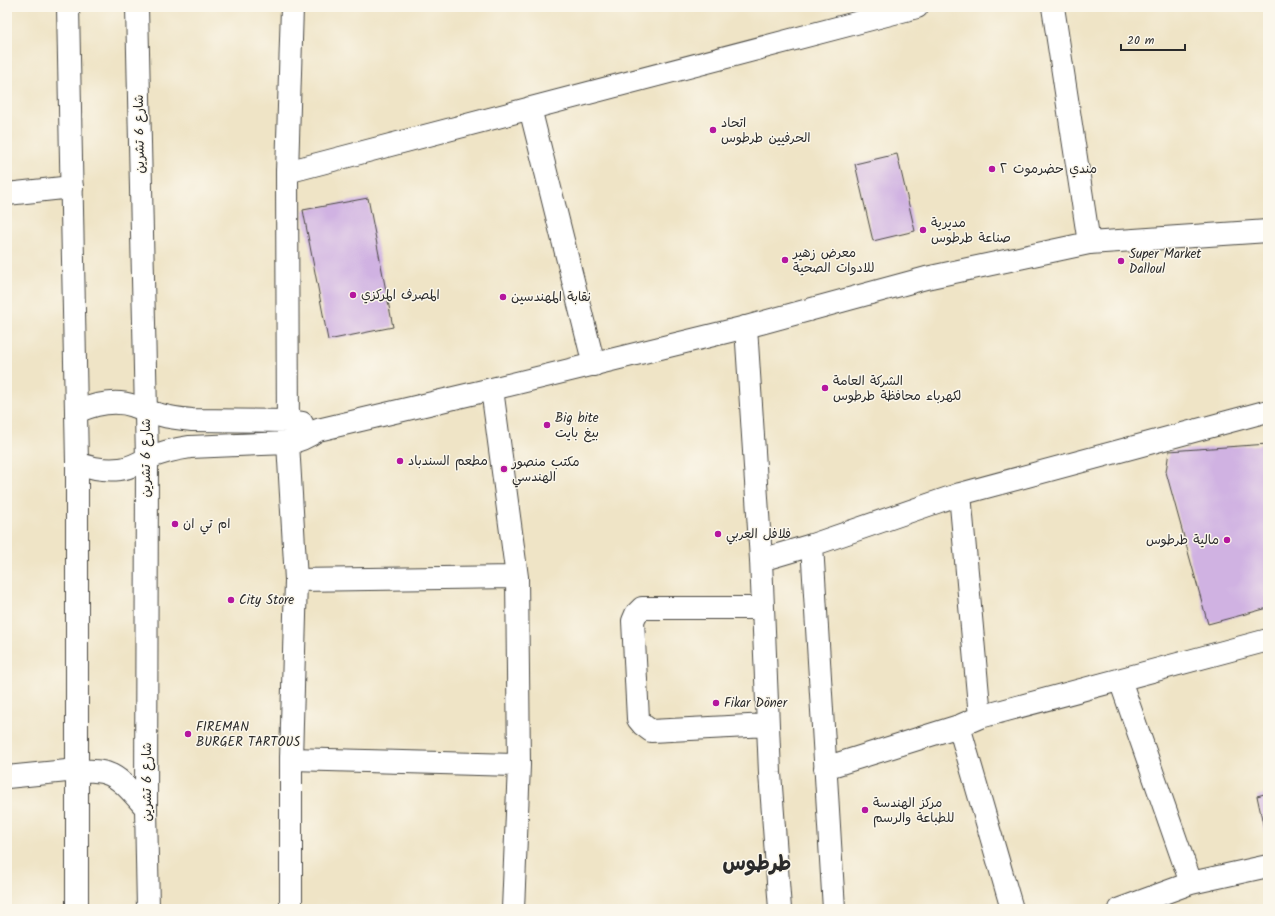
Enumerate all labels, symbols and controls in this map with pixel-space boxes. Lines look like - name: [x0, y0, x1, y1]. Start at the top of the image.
- scale bar: [1121, 26, 1185, 52]
- text: 20 m: [1127, 31, 1155, 50]
- street label: شارع 6 تشرين: [129, 94, 151, 174]
- place label: اتحاد الحرفيين طرطوس: [721, 113, 810, 149]
- marker: اتحاد الحرفيين طرطوس: [708, 125, 718, 135]
- place label: مندي حضرموت ٢: [1000, 159, 1097, 180]
- marker: مندي حضرموت ٢: [987, 164, 997, 174]
- place label: مديرية صناعة طرطوس: [931, 213, 1011, 249]
- marker: مديرية صناعة طرطوس: [918, 225, 928, 235]
- place label: معرض زهير للادوات الصحية: [792, 243, 874, 279]
- place label: Super Market Dalloul: [1129, 244, 1202, 280]
- marker: معرض زهير للادوات الصحية: [780, 255, 790, 265]
- marker: Super Market Dalloul: [1116, 256, 1126, 266]
- place label: المصرف المركزي: [361, 285, 440, 306]
- place label: نقابة المهندسين: [511, 287, 591, 308]
- marker: المصرف المركزي: [348, 290, 358, 300]
- marker: نقابة المهندسين: [498, 292, 508, 302]
- place label: الشركة العامة لكهرباء محافظة طرطوس: [833, 371, 961, 407]
- marker: الشركة العامة لكهرباء محافظة طرطوس: [820, 383, 830, 393]
- place label: Big bite بيغ بايت: [555, 408, 599, 444]
- street label: شارع 6 تشرين: [136, 419, 157, 497]
- marker: Big bite بيغ بايت: [542, 420, 552, 430]
- place label: مطعم السندباد: [408, 451, 488, 472]
- place label: مكتب منصور الهندسي: [511, 452, 580, 488]
- marker: مطعم السندباد: [395, 456, 405, 466]
- marker: مكتب منصور الهندسي: [499, 464, 509, 474]
- place label: ام تي ان: [183, 514, 230, 535]
- marker: ام تي ان: [170, 519, 180, 529]
- place label: فلافل العربي: [726, 524, 791, 545]
- marker: فلافل العربي: [713, 529, 723, 539]
- place label: مالية طرطوس: [1146, 530, 1219, 551]
- marker: مالية طرطوس: [1222, 535, 1232, 545]
- place label: City Store: [239, 590, 294, 611]
- marker: City Store: [226, 595, 236, 605]
- place label: Fikar Döner: [724, 693, 788, 714]
- marker: Fikar Döner: [711, 698, 721, 708]
- place label: FIREMAN BURGER TARTOUS: [196, 717, 300, 753]
- marker: FIREMAN BURGER TARTOUS: [183, 729, 193, 739]
- street label: شارع 6 تشرين: [137, 743, 158, 821]
- place label: مركز الهندسة للطباعة والرسم: [873, 793, 954, 829]
- marker: مركز الهندسة للطباعة والرسم: [860, 805, 870, 815]
- district label: طرطوس: [723, 848, 791, 881]

